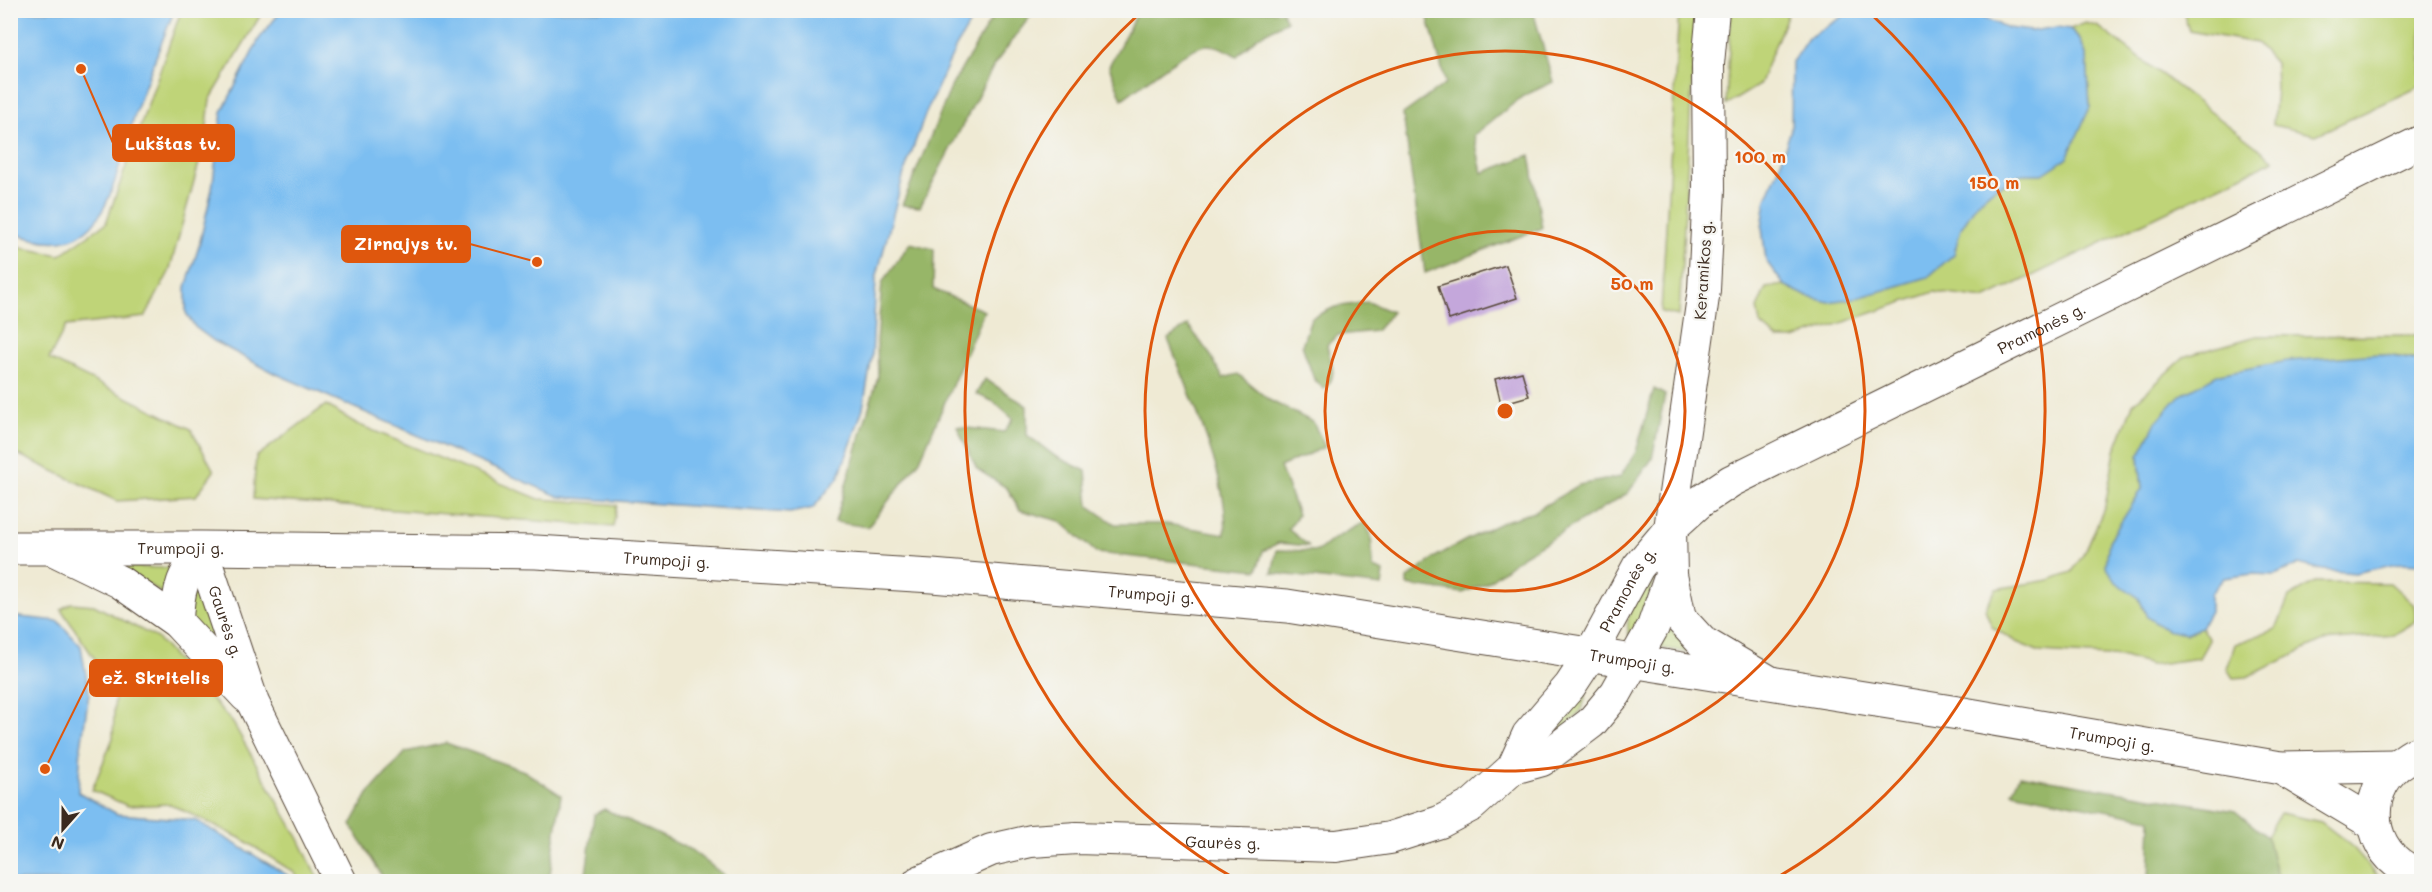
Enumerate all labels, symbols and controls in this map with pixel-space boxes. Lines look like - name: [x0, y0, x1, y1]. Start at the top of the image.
- callout: Lukštas tv.: [113, 125, 234, 161]
- text: Lukštas tv.: [125, 131, 221, 155]
- text: 100 m: [1734, 144, 1786, 168]
- text: 150 m: [1969, 170, 2019, 194]
- street label: Keramikos g.: [1689, 219, 1716, 321]
- callout: Zirnajys tv.: [342, 226, 470, 262]
- text: Zirnajys tv.: [354, 231, 458, 255]
- text: 50 m: [1611, 271, 1653, 295]
- street label: Pramonės g.: [1993, 297, 2089, 358]
- centre of rings: [1495, 401, 1515, 421]
- street label: Trumpoji g.: [137, 537, 225, 558]
- street label: Pramonės g.: [1594, 542, 1661, 636]
- street label: Trumpoji g.: [623, 546, 711, 573]
- street label: Trumpoji g.: [1107, 580, 1196, 608]
- street label: Gaurės g.: [204, 583, 248, 661]
- street label: Trumpoji g.: [1588, 643, 1677, 678]
- callout: ež. Skritelis: [90, 660, 222, 696]
- text: ež. Skritelis: [102, 665, 210, 689]
- street label: Trumpoji g.: [2068, 721, 2157, 756]
- north arrow: [33, 799, 93, 859]
- street label: Gaurės g.: [1185, 830, 1261, 854]
- text: N: [48, 831, 67, 855]

